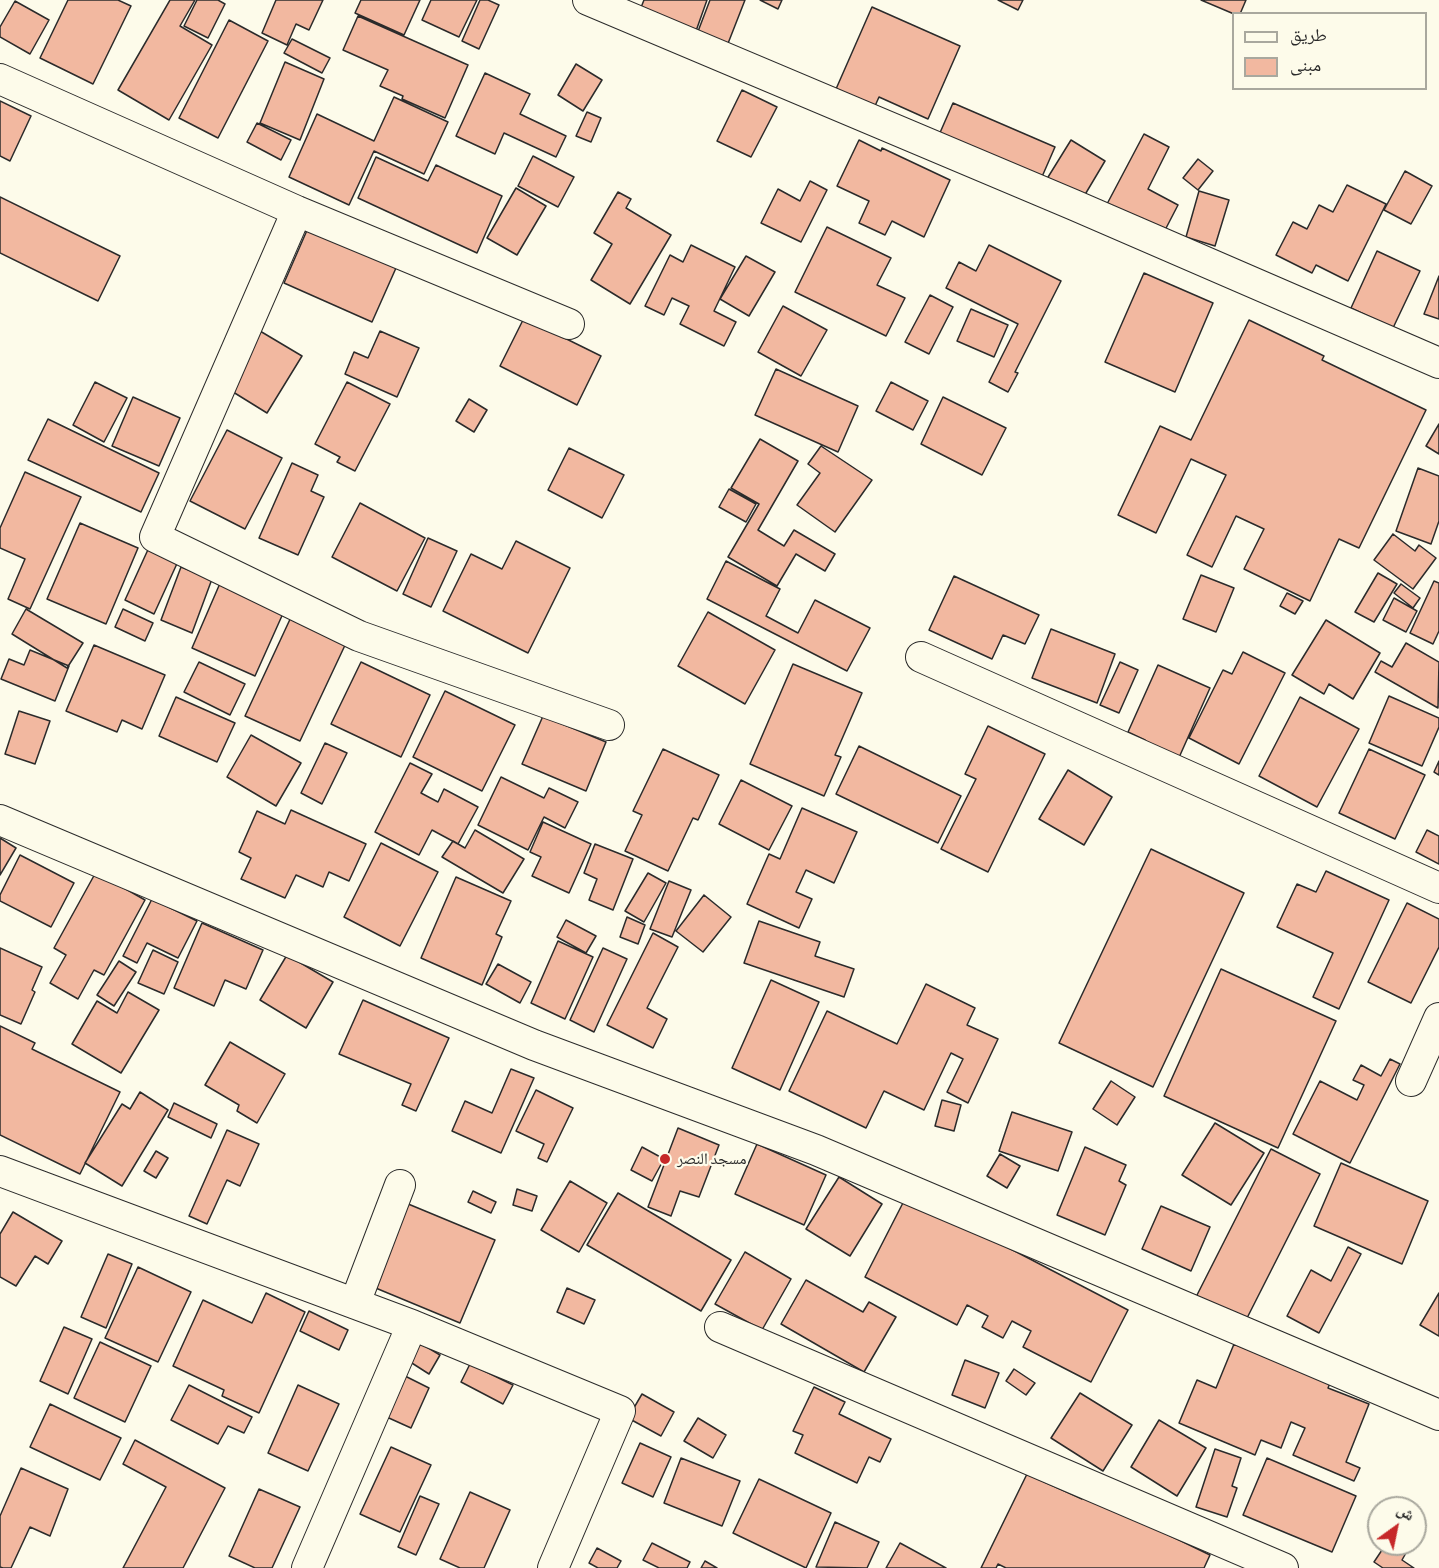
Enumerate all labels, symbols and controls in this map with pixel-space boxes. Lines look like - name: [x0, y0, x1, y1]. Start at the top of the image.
- legend: [1232, 12, 1427, 90]
- text: طريق: [1290, 27, 1327, 45]
- text: مبنى: [1290, 57, 1321, 75]
- place label: مسجد النصر: [677, 1149, 747, 1169]
- marker: مسجد النصر: [658, 1152, 672, 1166]
- north arrow: [1367, 1496, 1427, 1556]
- text: ش: [1394, 1501, 1417, 1524]

